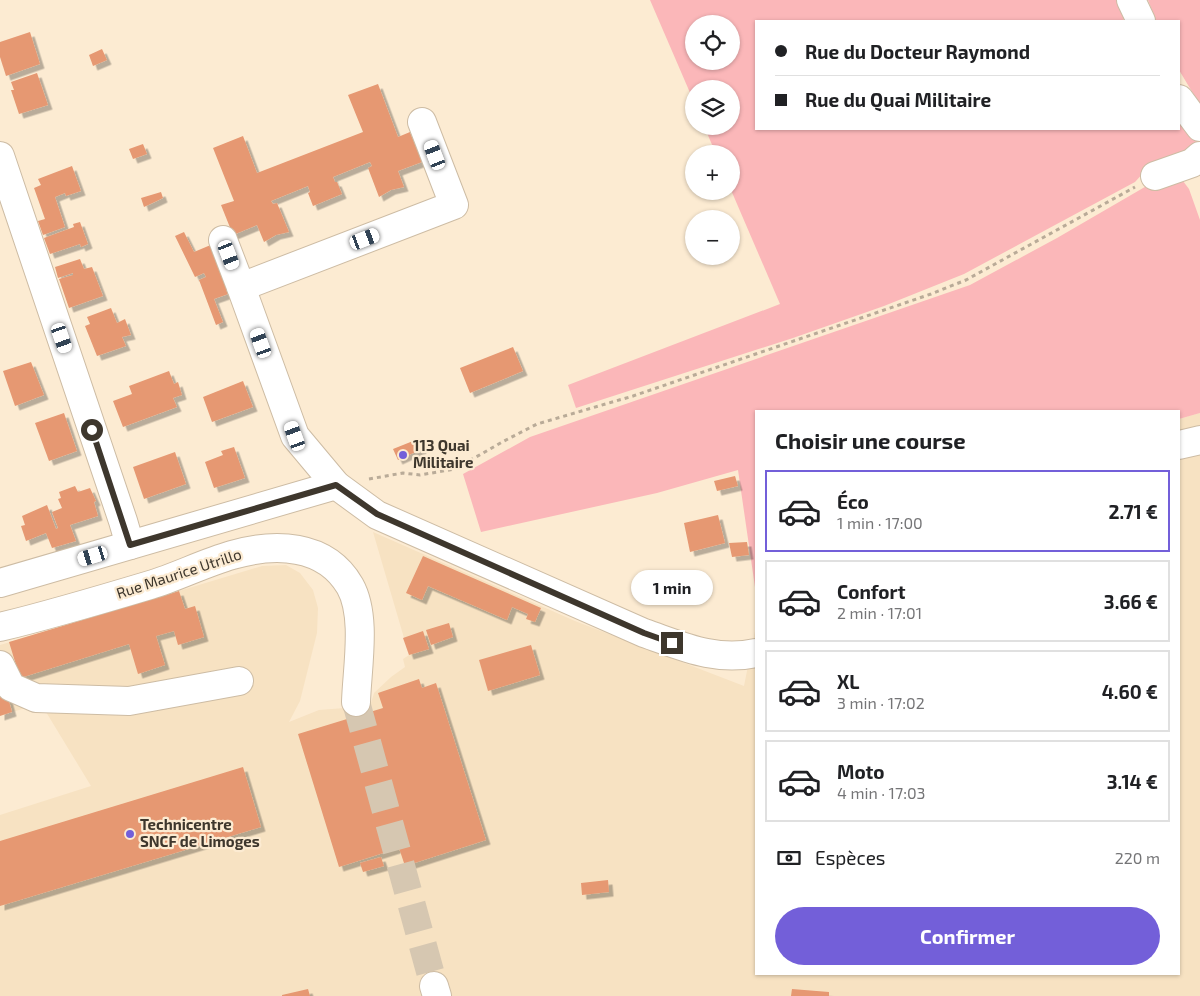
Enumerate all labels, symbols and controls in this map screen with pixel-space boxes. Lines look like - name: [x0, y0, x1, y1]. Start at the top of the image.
- map controls: [685, 15, 740, 265]
- button: locate: [685, 15, 740, 70]
- text: Rue du Docteur Raymond: [805, 40, 1030, 63]
- button: layers: [685, 80, 740, 135]
- text: Rue du Quai Militaire: [805, 88, 991, 111]
- car: [422, 138, 447, 172]
- button: +: [685, 145, 740, 200]
- button: −: [685, 210, 740, 265]
- car: [348, 227, 381, 251]
- car: [216, 238, 241, 272]
- car: [50, 321, 73, 355]
- car: [248, 326, 273, 360]
- route start: [81, 419, 103, 441]
- car: [282, 419, 307, 453]
- text: Choisir une course: [775, 427, 966, 453]
- place label: 113 Quai Militaire: [413, 436, 474, 471]
- marker: 113 Quai Militaire: [397, 449, 409, 461]
- icon: car: [777, 489, 822, 534]
- text: Éco: [837, 490, 869, 513]
- text: 2.71 €: [1108, 500, 1158, 523]
- text: 1 min · 17:00: [837, 513, 923, 532]
- car: [76, 544, 109, 568]
- street label: Rue Maurice Utrillo: [114, 544, 243, 602]
- callout: 1 min: [631, 570, 713, 606]
- text: 1 min: [653, 578, 691, 597]
- icon: car: [777, 579, 822, 624]
- text: Confort: [837, 580, 905, 603]
- text: 3.66 €: [1104, 590, 1158, 613]
- text: 2 min · 17:01: [837, 603, 922, 622]
- route end: [661, 632, 683, 654]
- icon: car: [777, 669, 822, 714]
- text: XL: [837, 670, 859, 693]
- text: 4.60 €: [1102, 680, 1158, 703]
- text: 3 min · 17:02: [837, 693, 925, 712]
- icon: car: [777, 759, 822, 804]
- text: Moto: [837, 760, 885, 783]
- text: 3.14 €: [1107, 770, 1158, 793]
- text: 4 min · 17:03: [837, 783, 925, 802]
- place label: Technicentre SNCF de Limoges: [140, 815, 260, 850]
- marker: Technicentre SNCF de Limoges: [124, 828, 136, 840]
- icon: cash: [775, 844, 803, 872]
- text: Espèces: [815, 846, 886, 869]
- text: 220 m: [1115, 848, 1160, 867]
- button: Confirmer: [775, 907, 1160, 965]

